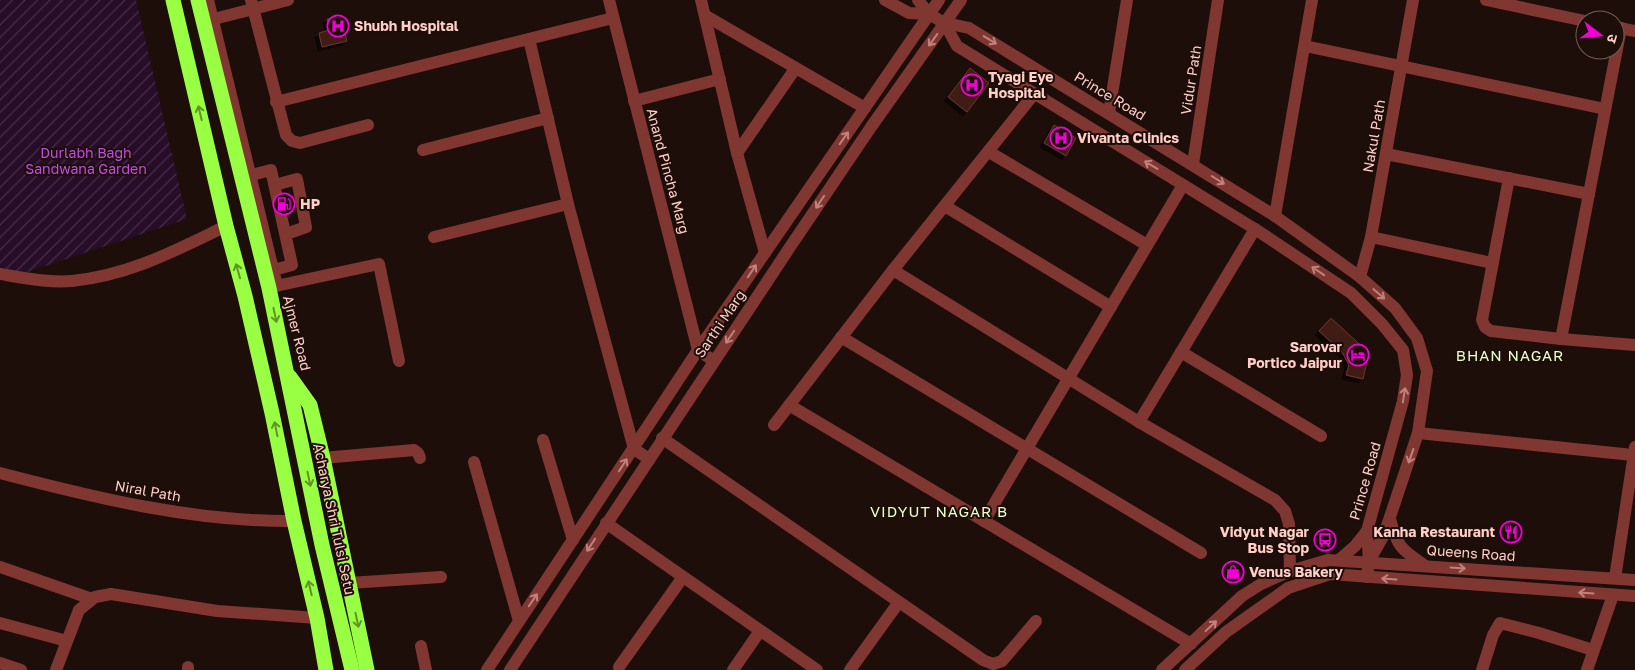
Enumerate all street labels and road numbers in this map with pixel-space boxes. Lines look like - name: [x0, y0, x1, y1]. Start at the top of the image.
- street label: Vidur Path: [1177, 44, 1204, 116]
- street label: Prince Road: [1071, 68, 1149, 124]
- street label: Nakul Path: [1359, 98, 1388, 174]
- street label: Anand Pincha Marg: [643, 106, 693, 236]
- street label: Sarthi Marg: [691, 287, 748, 361]
- street label: Ajmer Road: [280, 294, 315, 372]
- street label: Prince Road: [1345, 440, 1384, 522]
- street label: Acharya Shri Tulsi Setu: [310, 442, 359, 596]
- street label: Niral Path: [114, 476, 182, 505]
- street label: Queens Road: [1426, 541, 1516, 564]

